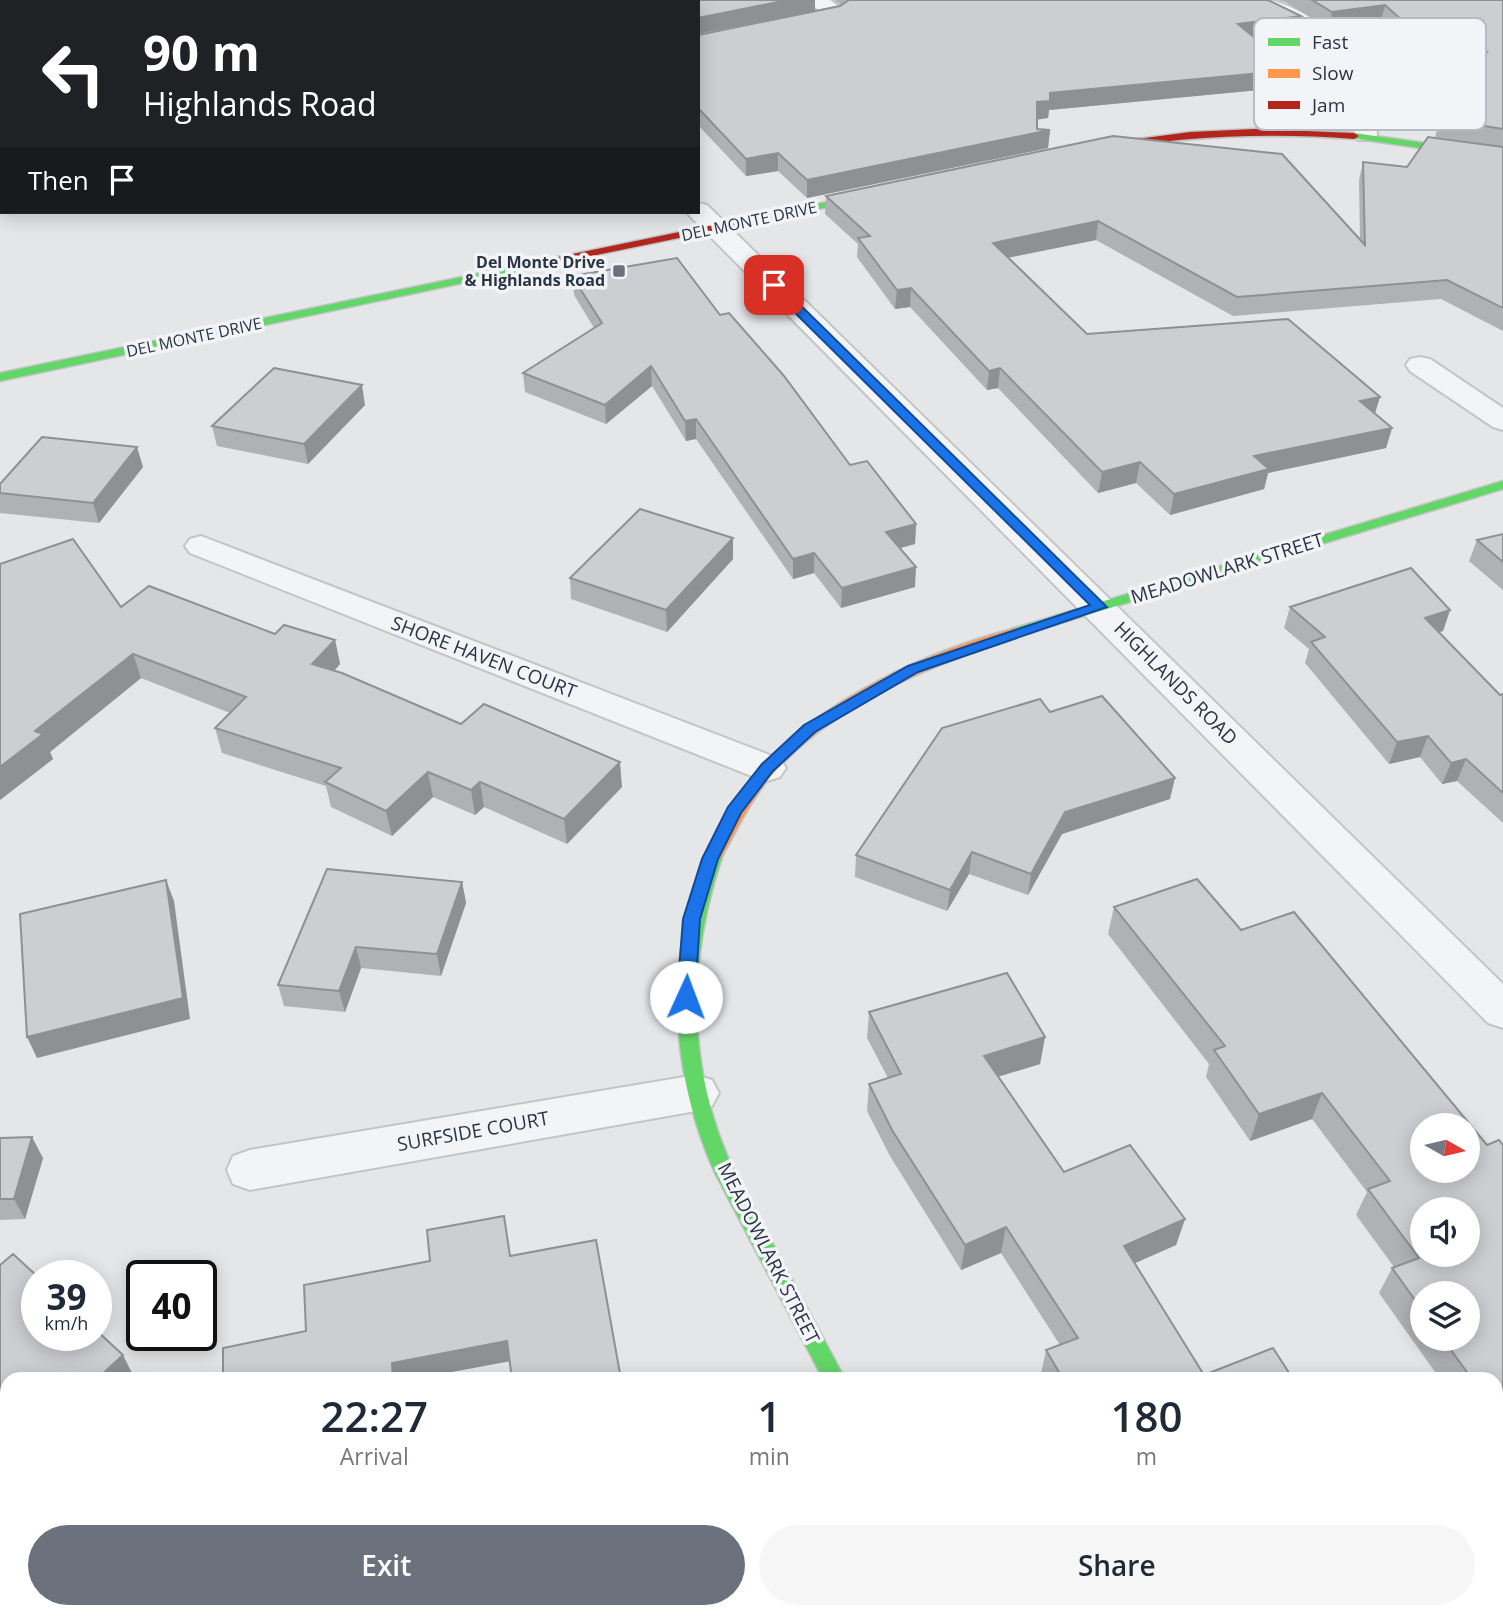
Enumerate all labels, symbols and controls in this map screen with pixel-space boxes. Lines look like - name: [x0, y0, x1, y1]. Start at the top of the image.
- legend: [1254, 18, 1486, 130]
- text: 90 m: [143, 19, 260, 85]
- icon: left: [28, 28, 119, 119]
- text: Fast: [1312, 29, 1348, 55]
- text: Slow: [1312, 60, 1354, 86]
- text: Highlands Road: [143, 82, 377, 125]
- text: Jam: [1310, 92, 1345, 118]
- icon: arrive: [103, 161, 141, 199]
- text: Then: [28, 162, 89, 198]
- street label: DEL MONTE DRIVE: [679, 196, 819, 246]
- place label: Del Monte Drive & Highlands Road: [465, 251, 605, 291]
- pin: [744, 255, 804, 315]
- marker: Del Monte Drive & Highlands Road: [611, 263, 627, 279]
- icon: arrive: [755, 266, 793, 304]
- street label: DEL MONTE DRIVE: [124, 312, 264, 362]
- street label: MEADOWLARK STREET: [1127, 526, 1327, 610]
- street label: SHORE HAVEN COURT: [388, 610, 581, 705]
- street label: HIGHLANDS ROAD: [1109, 616, 1243, 750]
- position arrow: [649, 960, 723, 1034]
- street label: SURFSIDE COURT: [395, 1105, 551, 1157]
- north arrow: [1410, 1113, 1480, 1183]
- map controls: [1410, 1113, 1480, 1351]
- street label: MEADOWLARK STREET: [712, 1158, 826, 1349]
- button: sound: [1410, 1197, 1480, 1267]
- speed limit sign: 40: [126, 1260, 217, 1351]
- text: 39: [46, 1273, 87, 1320]
- button: layers: [1410, 1281, 1480, 1351]
- text: km/h: [45, 1311, 88, 1335]
- text: 22:27: [321, 1387, 428, 1444]
- text: 1: [757, 1387, 781, 1444]
- text: 180: [1110, 1387, 1182, 1444]
- text: Arrival: [340, 1440, 409, 1472]
- text: min: [749, 1440, 790, 1472]
- text: m: [1136, 1440, 1157, 1472]
- button: Exit: [28, 1525, 745, 1605]
- button: Share: [759, 1525, 1475, 1605]

